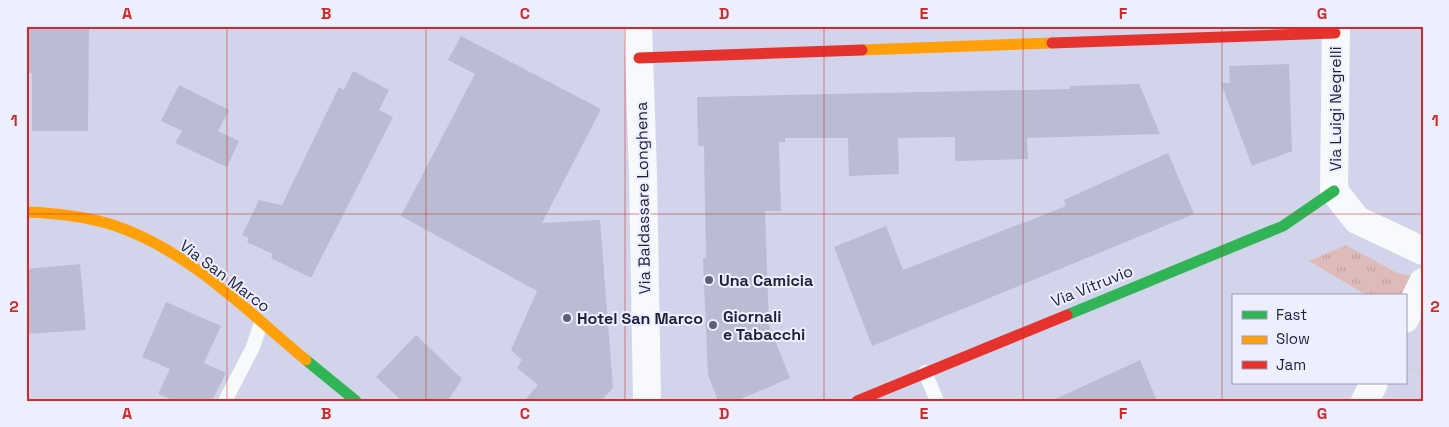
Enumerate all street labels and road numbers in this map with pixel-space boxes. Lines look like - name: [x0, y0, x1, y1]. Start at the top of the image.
- street label: Via Luigi Negrelli: [1325, 46, 1346, 172]
- street label: Via Baldassare Longhena: [631, 102, 655, 294]
- street label: Via San Marco: [175, 235, 275, 317]
- street label: Via Vitruvio: [1048, 260, 1136, 312]

